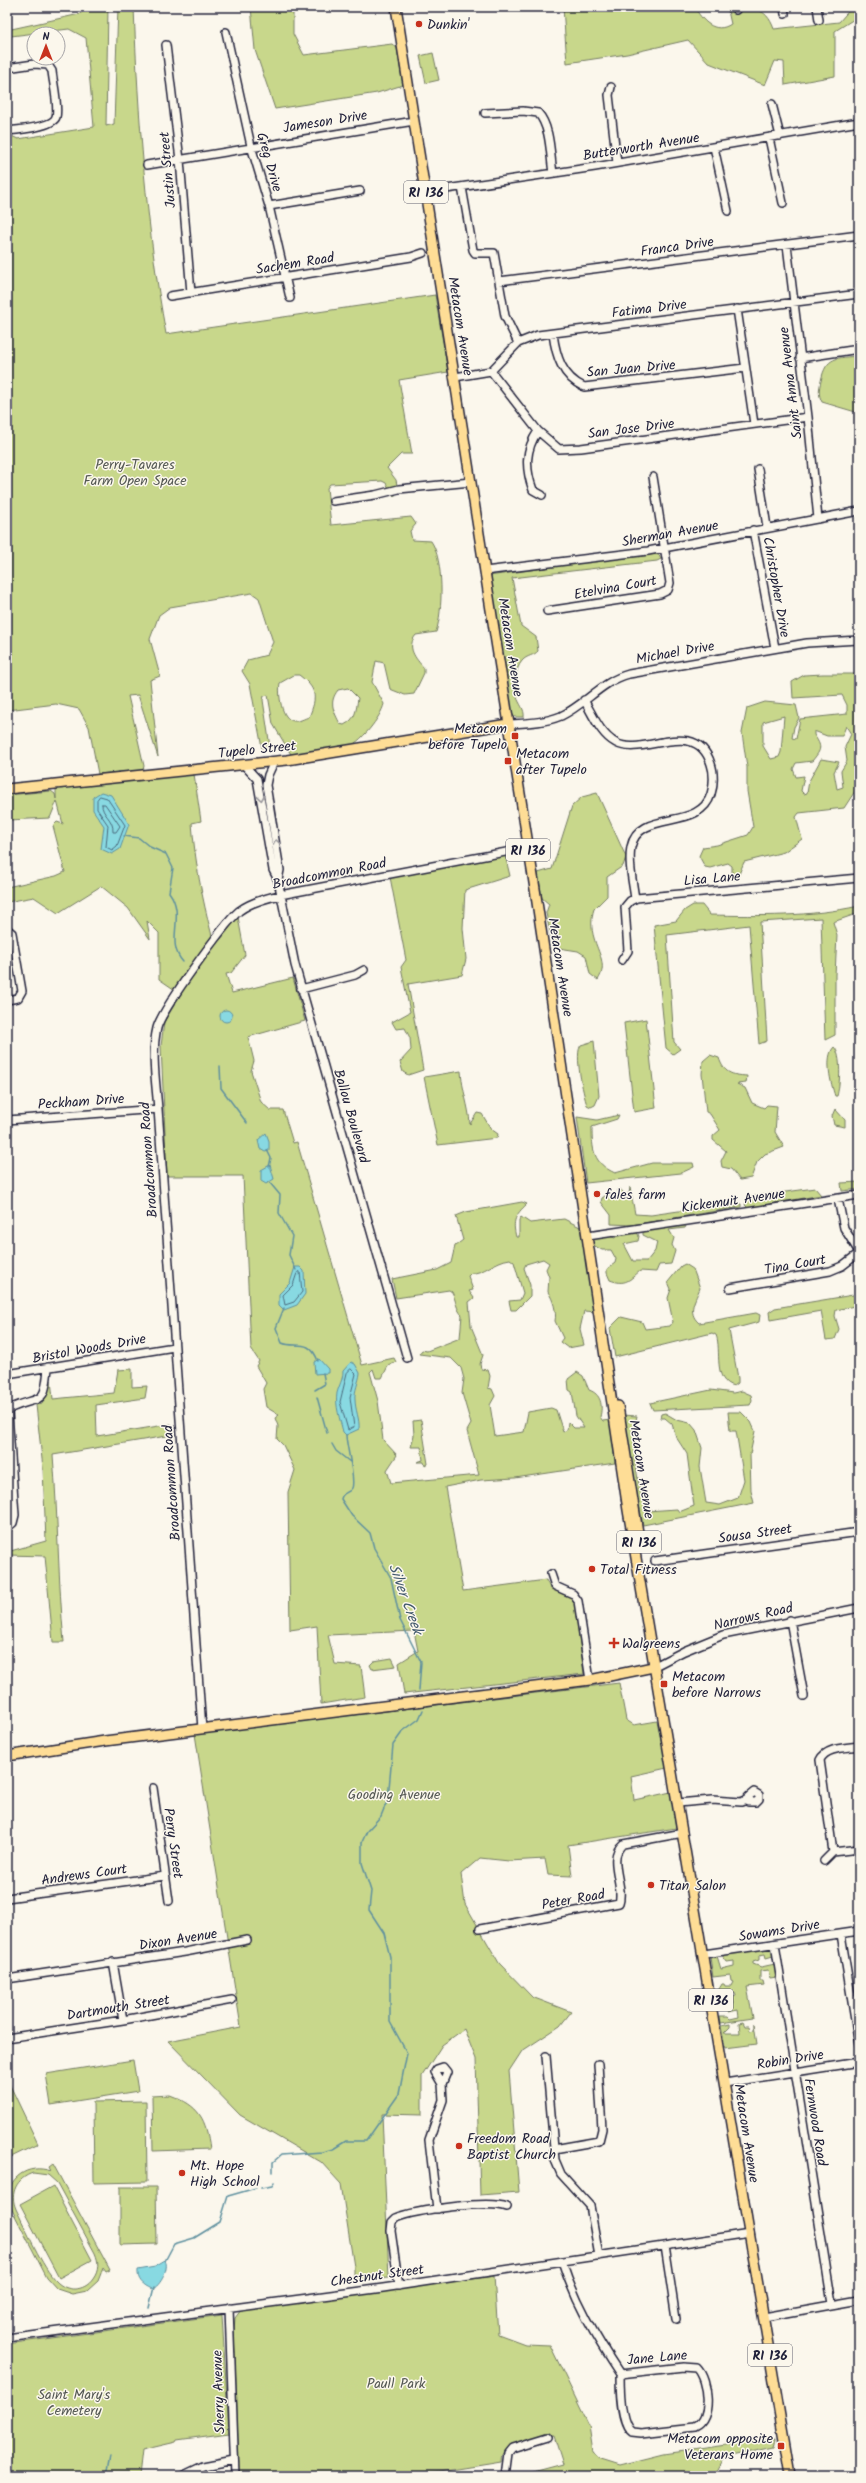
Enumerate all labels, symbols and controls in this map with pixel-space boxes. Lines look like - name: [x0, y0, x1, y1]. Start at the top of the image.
- place label: Dunkin': [427, 14, 471, 36]
- marker: Dunkin': [414, 19, 424, 29]
- north arrow: [26, 26, 66, 66]
- text: N: [43, 28, 50, 46]
- street label: Jameson Drive: [281, 104, 370, 140]
- street label: Butterworth Avenue: [581, 127, 702, 167]
- street label: Justin Street: [154, 130, 182, 209]
- street label: Greg Drive: [250, 130, 288, 195]
- road number: RI 136: [404, 181, 448, 203]
- street label: Franca Drive: [639, 231, 716, 263]
- street label: Sachem Road: [254, 247, 337, 281]
- street label: Metacom Avenue: [441, 275, 479, 378]
- street label: Fatima Drive: [610, 293, 688, 324]
- street label: Saint Anna Avenue: [773, 325, 809, 440]
- street label: San Juan Drive: [586, 354, 677, 384]
- street label: San Jose Drive: [587, 413, 676, 445]
- park label: Perry-Tavares Farm Open Space: [83, 454, 187, 492]
- street label: Sherman Avenue: [620, 515, 721, 553]
- street label: Christopher Drive: [756, 535, 796, 640]
- street label: Etelvina Court: [572, 570, 659, 606]
- street label: Metacom Avenue: [491, 596, 529, 699]
- street label: Michael Drive: [634, 635, 717, 671]
- place label: Metacom before Tupelo: [428, 718, 507, 756]
- marker: Metacom before Tupelo: [510, 731, 520, 741]
- street label: Tupelo Street: [217, 735, 298, 765]
- place label: Metacom after Tupelo: [516, 743, 587, 781]
- marker: Metacom after Tupelo: [503, 756, 513, 766]
- one-way arrow: [256, 795, 265, 801]
- one-way arrow: [272, 839, 280, 845]
- road number: RI 136: [506, 839, 550, 861]
- street label: Broadcommon Road: [270, 852, 389, 896]
- street label: Lisa Lane: [683, 865, 742, 892]
- street label: Metacom Avenue: [541, 916, 579, 1019]
- street label: Ballou Boulevard: [327, 1067, 375, 1167]
- street label: Peckham Drive: [37, 1088, 126, 1116]
- street label: Broadcommon Road: [134, 1100, 164, 1218]
- street label: Kickemuit Avenue: [680, 1183, 787, 1219]
- place label: fales farm: [605, 1184, 666, 1206]
- marker: fales farm: [592, 1189, 602, 1199]
- street label: Tina Court: [763, 1249, 828, 1281]
- street label: Bristol Woods Drive: [31, 1328, 148, 1370]
- street label: Metacom Avenue: [622, 1418, 660, 1521]
- street label: Broadcommon Road: [157, 1423, 187, 1541]
- street label: Sousa Street: [717, 1518, 794, 1550]
- road number: RI 136: [617, 1531, 661, 1553]
- place label: Total Fitness: [600, 1559, 677, 1581]
- water label: Silver Creek: [381, 1561, 430, 1640]
- marker: Total Fitness: [587, 1564, 597, 1574]
- street label: Narrows Road: [711, 1597, 796, 1637]
- place label: Walgreens: [622, 1633, 680, 1655]
- marker: Walgreens: [609, 1638, 619, 1648]
- place label: Metacom before Narrows: [672, 1666, 761, 1704]
- marker: Metacom before Narrows: [659, 1679, 669, 1689]
- park label: Gooding Avenue: [348, 1784, 441, 1806]
- street label: Perry Street: [157, 1807, 189, 1880]
- street label: Andrews Court: [40, 1858, 129, 1892]
- place label: Titan Salon: [659, 1875, 726, 1897]
- marker: Titan Salon: [646, 1880, 656, 1890]
- street label: Peter Road: [540, 1883, 608, 1916]
- street label: Sowams Drive: [737, 1914, 822, 1948]
- street label: Dixon Avenue: [137, 1923, 220, 1957]
- street label: Dartmouth Street: [65, 1989, 172, 2027]
- road number: RI 136: [689, 1989, 733, 2011]
- street label: Robin Drive: [755, 2044, 826, 2076]
- street label: Fernwood Road: [797, 2077, 833, 2169]
- street label: Metacom Avenue: [727, 2082, 765, 2185]
- place label: Freedom Road Baptist Church: [467, 2128, 556, 2166]
- marker: Freedom Road Baptist Church: [454, 2141, 464, 2151]
- place label: Mt. Hope High School: [190, 2155, 260, 2193]
- marker: Mt. Hope High School: [177, 2168, 187, 2178]
- street label: Chestnut Street: [329, 2258, 426, 2293]
- street label: Jane Lane: [626, 2344, 689, 2372]
- road number: RI 136: [748, 2344, 792, 2366]
- street label: Sherry Avenue: [207, 2349, 231, 2434]
- park label: Paull Park: [367, 2373, 426, 2395]
- park label: Saint Mary's Cemetery: [38, 2384, 110, 2422]
- place label: Metacom opposite Veterans Home: [667, 2428, 774, 2466]
- marker: Metacom opposite Veterans Home: [776, 2441, 786, 2451]

